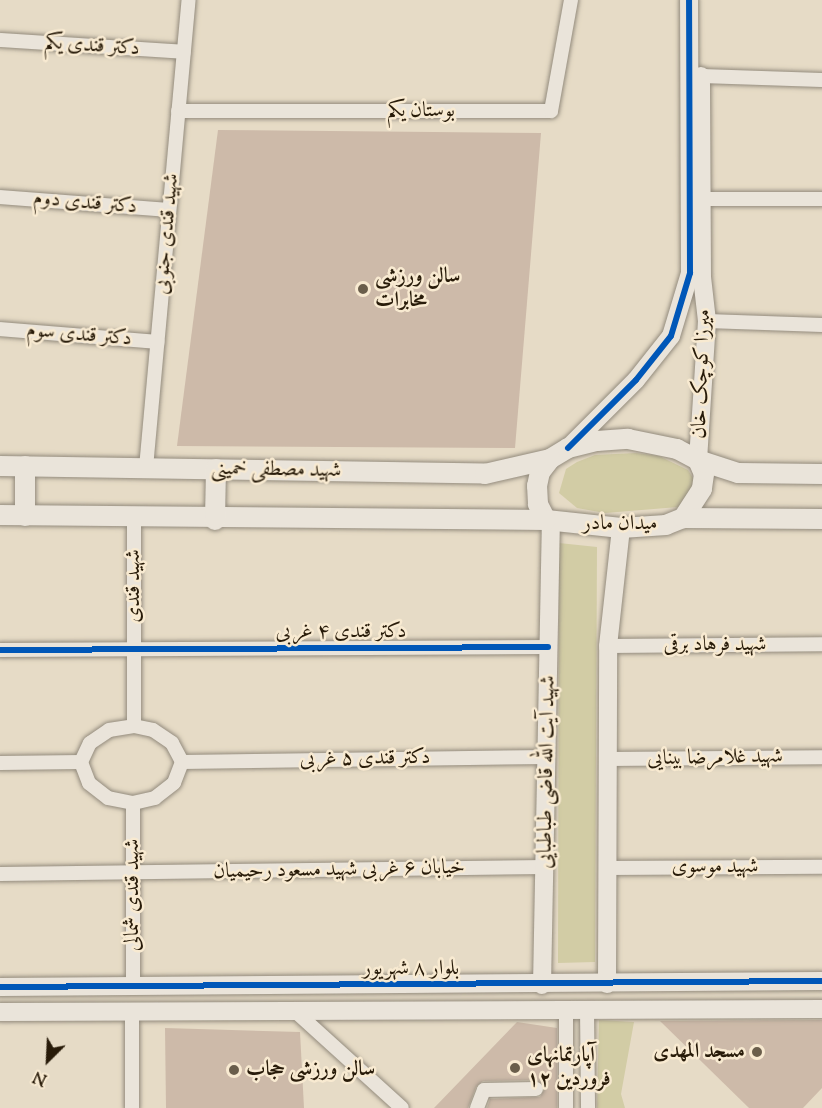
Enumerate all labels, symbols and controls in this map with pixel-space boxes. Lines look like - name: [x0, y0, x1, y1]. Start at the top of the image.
- street label: دکتر قندی یکم: [44, 30, 140, 62]
- street label: بوستان یکم: [387, 98, 455, 124]
- street label: شهید قندی جنوبی: [149, 172, 185, 296]
- street label: دکتر قندی دوم: [32, 186, 138, 220]
- place label: سالن ورزشی مخابرات: [375, 264, 461, 314]
- marker: سالن ورزشی مخابرات: [356, 282, 370, 296]
- street label: میرزا کوچک خان: [687, 309, 717, 439]
- street label: دکتر قندی سوم: [25, 318, 133, 352]
- street label: شهید مصطفی خمینی: [211, 456, 341, 484]
- street label: میدان مادر: [582, 511, 658, 537]
- street label: شهید قندی: [121, 549, 147, 623]
- street label: دکتر قندی ۴ غربی: [276, 619, 406, 645]
- street label: شهید فرهاد برقی: [664, 632, 766, 658]
- street label: شهید آیت الله قاضی طباطبایی: [533, 675, 561, 869]
- street label: شهید غلامرضا بینایی: [647, 744, 783, 772]
- street label: دکتر قندی ۵ غربی: [299, 745, 431, 773]
- street label: شهید قندی شمالی: [120, 839, 146, 951]
- street label: شهید موسوی: [671, 854, 759, 880]
- street label: خیابان ۶ غربی شهید مسعود رحیمیان: [213, 855, 465, 885]
- street label: بلوار ۸ شهریور: [363, 956, 459, 982]
- north arrow: [18, 1030, 78, 1090]
- place label: مسجد المهدی: [653, 1039, 745, 1065]
- place label: آپارتمانهای ۱۲ فروردین: [527, 1043, 611, 1093]
- marker: مسجد المهدی: [750, 1045, 764, 1059]
- place label: سالن ورزشی حجاب: [246, 1057, 375, 1083]
- marker: آپارتمانهای ۱۲ فروردین: [508, 1061, 522, 1075]
- marker: سالن ورزشی حجاب: [227, 1063, 241, 1077]
- text: N: [30, 1064, 51, 1090]

